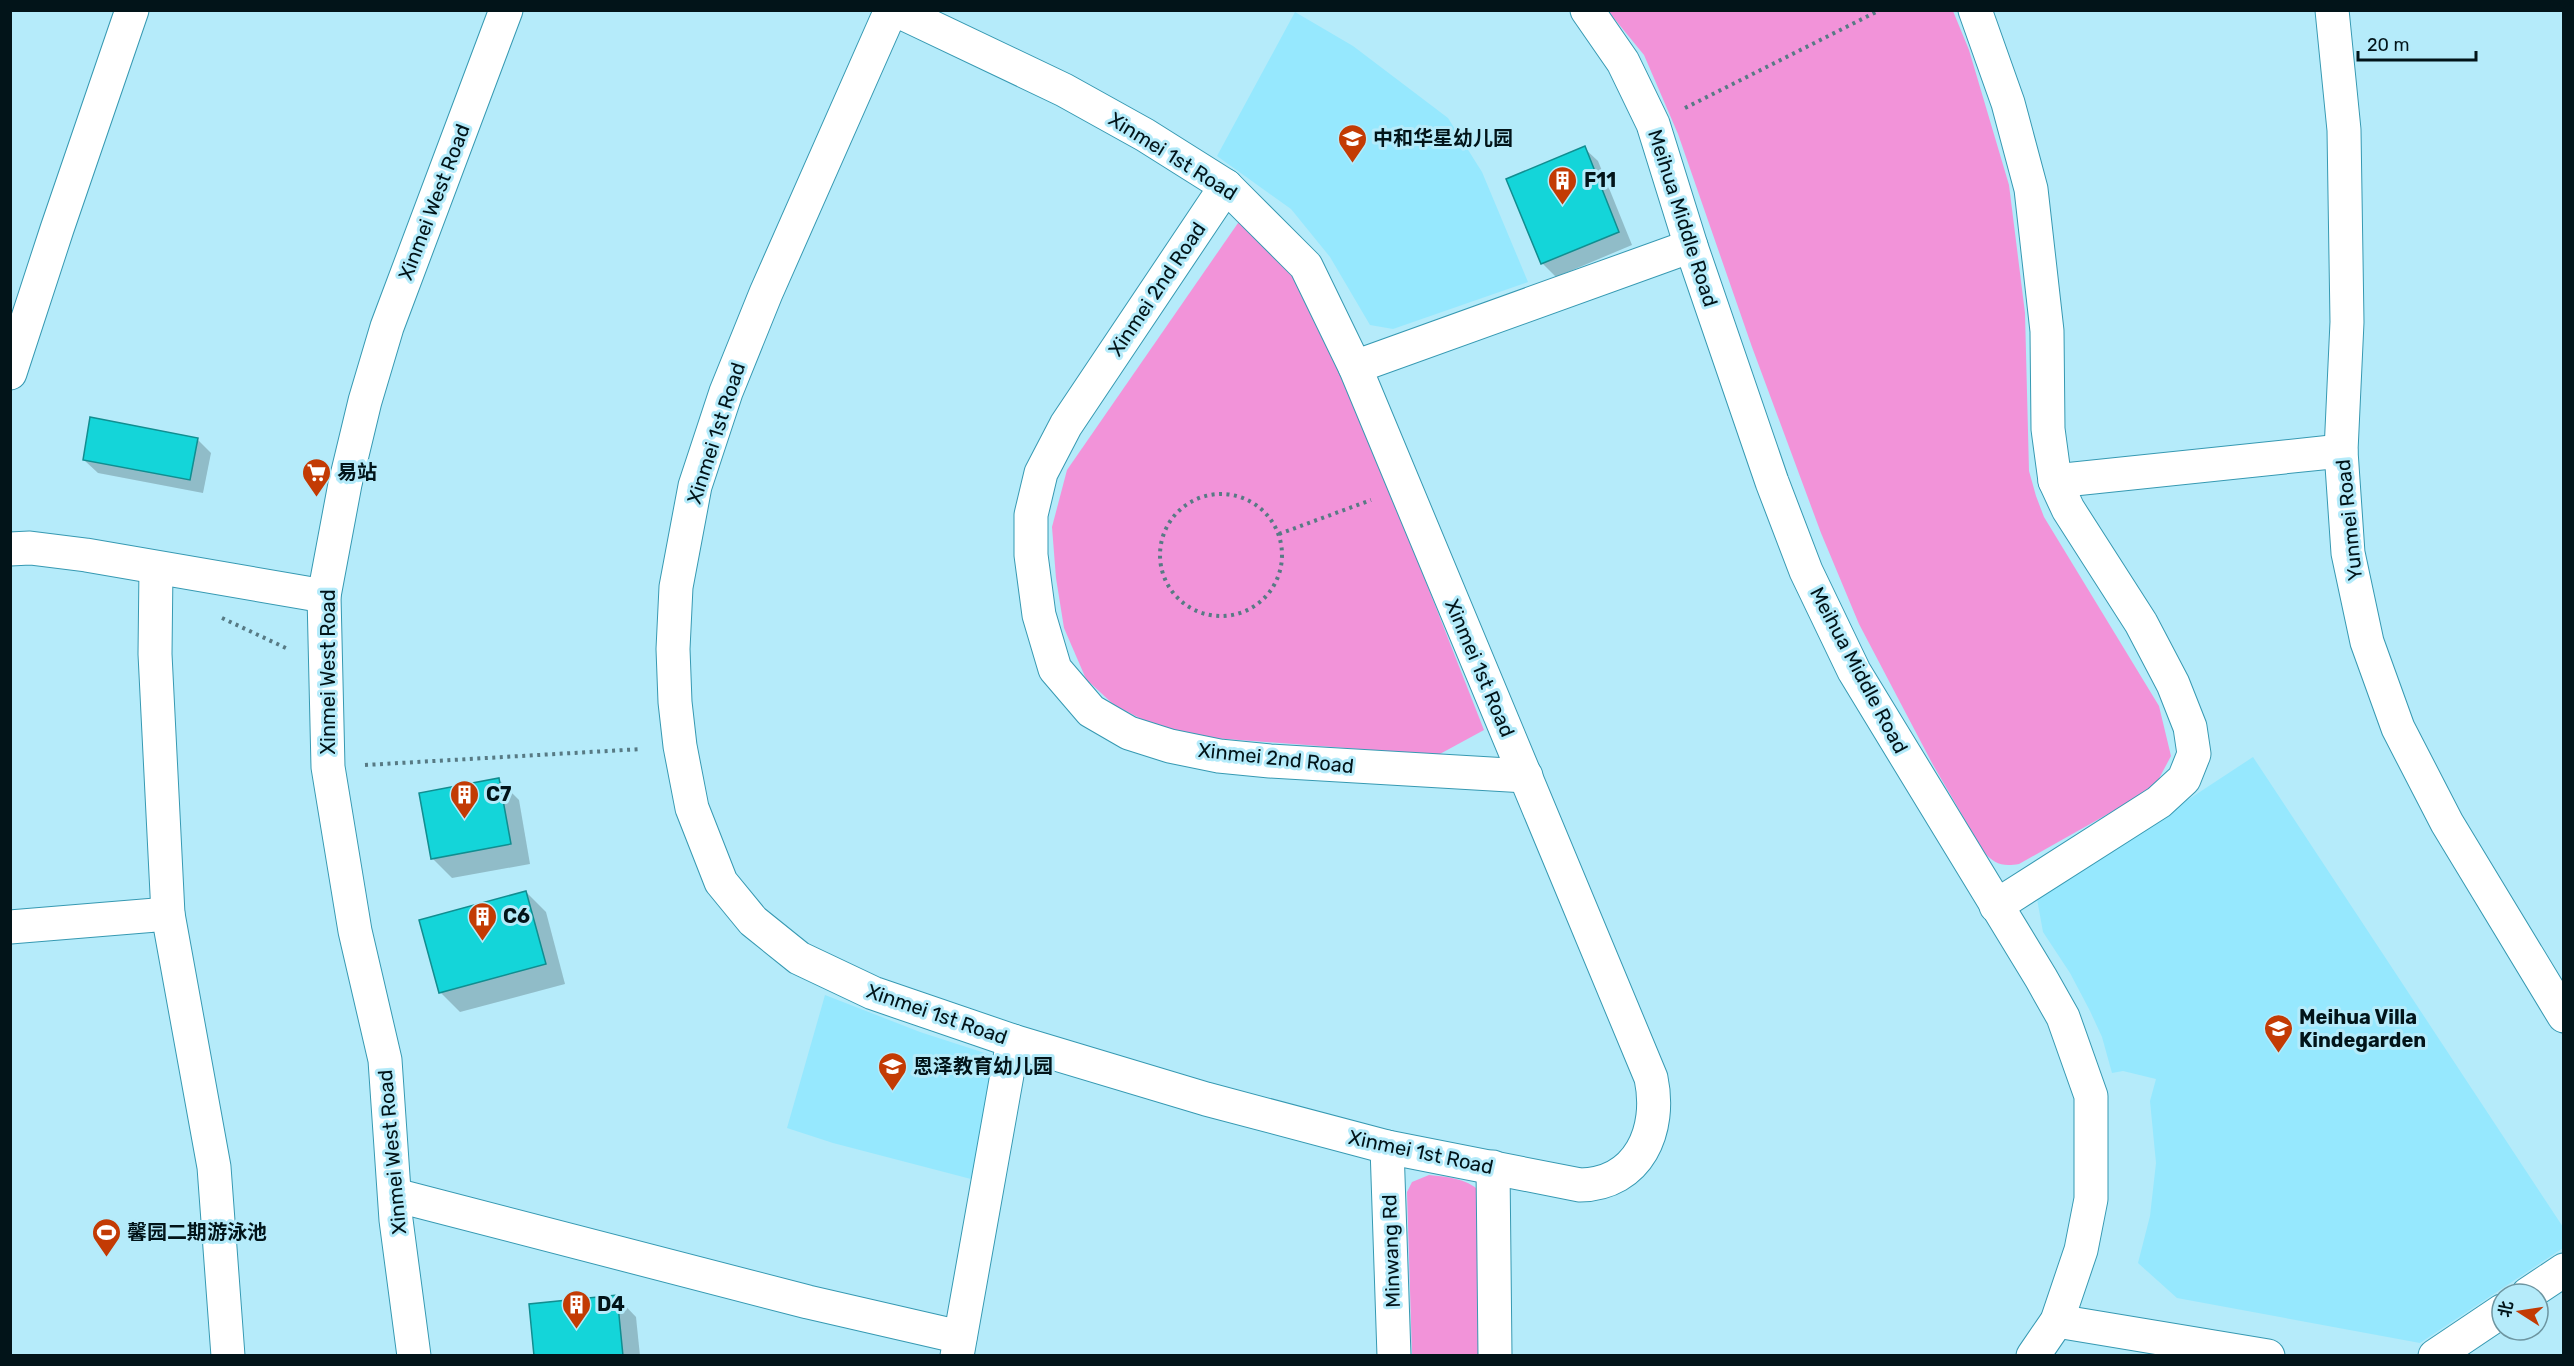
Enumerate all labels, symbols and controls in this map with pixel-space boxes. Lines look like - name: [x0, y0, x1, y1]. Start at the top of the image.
- scale bar: [2358, 24, 2476, 62]
- text: 20 m: [2367, 34, 2409, 56]
- street label: Xinmei 1st Road: [1104, 107, 1242, 205]
- street label: Xinmei West Road: [393, 121, 475, 283]
- school or university icon: 中和华星幼儿园: [1336, 122, 1368, 164]
- place label: 中和华星幼儿园: [1373, 126, 1513, 150]
- street label: Meihua Middle Road: [1643, 126, 1723, 310]
- building icon: F11: [1547, 164, 1579, 206]
- place label: F11: [1584, 168, 1616, 192]
- street label: Xinmei 2nd Road: [1103, 217, 1211, 361]
- street label: Xinmei 1st Road: [682, 359, 750, 507]
- supermarket icon: 易站: [300, 456, 332, 498]
- street label: Yunmei Road: [2331, 458, 2367, 582]
- place label: 易站: [337, 460, 377, 484]
- street label: Meihua Middle Road: [1805, 583, 1913, 757]
- street label: Xinmei West Road: [316, 589, 340, 755]
- street label: Xinmei 1st Road: [1440, 596, 1520, 740]
- street label: Xinmei 2nd Road: [1197, 738, 1355, 778]
- building icon: C7: [449, 778, 481, 820]
- place label: C7: [486, 782, 512, 806]
- building icon: C6: [466, 900, 498, 942]
- place label: C6: [503, 904, 530, 928]
- street label: Xinmei 1st Road: [864, 979, 1010, 1049]
- place label: Meihua Villa Kindegarden: [2299, 1005, 2426, 1052]
- school or university icon: Meihua Villa Kindegarden: [2262, 1012, 2294, 1054]
- school or university icon: 恩泽教育幼儿园: [876, 1050, 908, 1092]
- place label: 恩泽教育幼儿园: [913, 1054, 1053, 1078]
- street label: Xinmei West Road: [373, 1069, 411, 1235]
- street label: Xinmei 1st Road: [1347, 1125, 1495, 1179]
- street label: Minwang Rd: [1377, 1194, 1405, 1308]
- sports icon: 馨园二期游泳池: [90, 1216, 122, 1258]
- place label: 馨园二期游泳池: [127, 1220, 267, 1244]
- north arrow: [2490, 1282, 2550, 1342]
- building icon: D4: [560, 1288, 592, 1330]
- place label: D4: [597, 1292, 625, 1316]
- text: 北: [2495, 1299, 2517, 1319]

